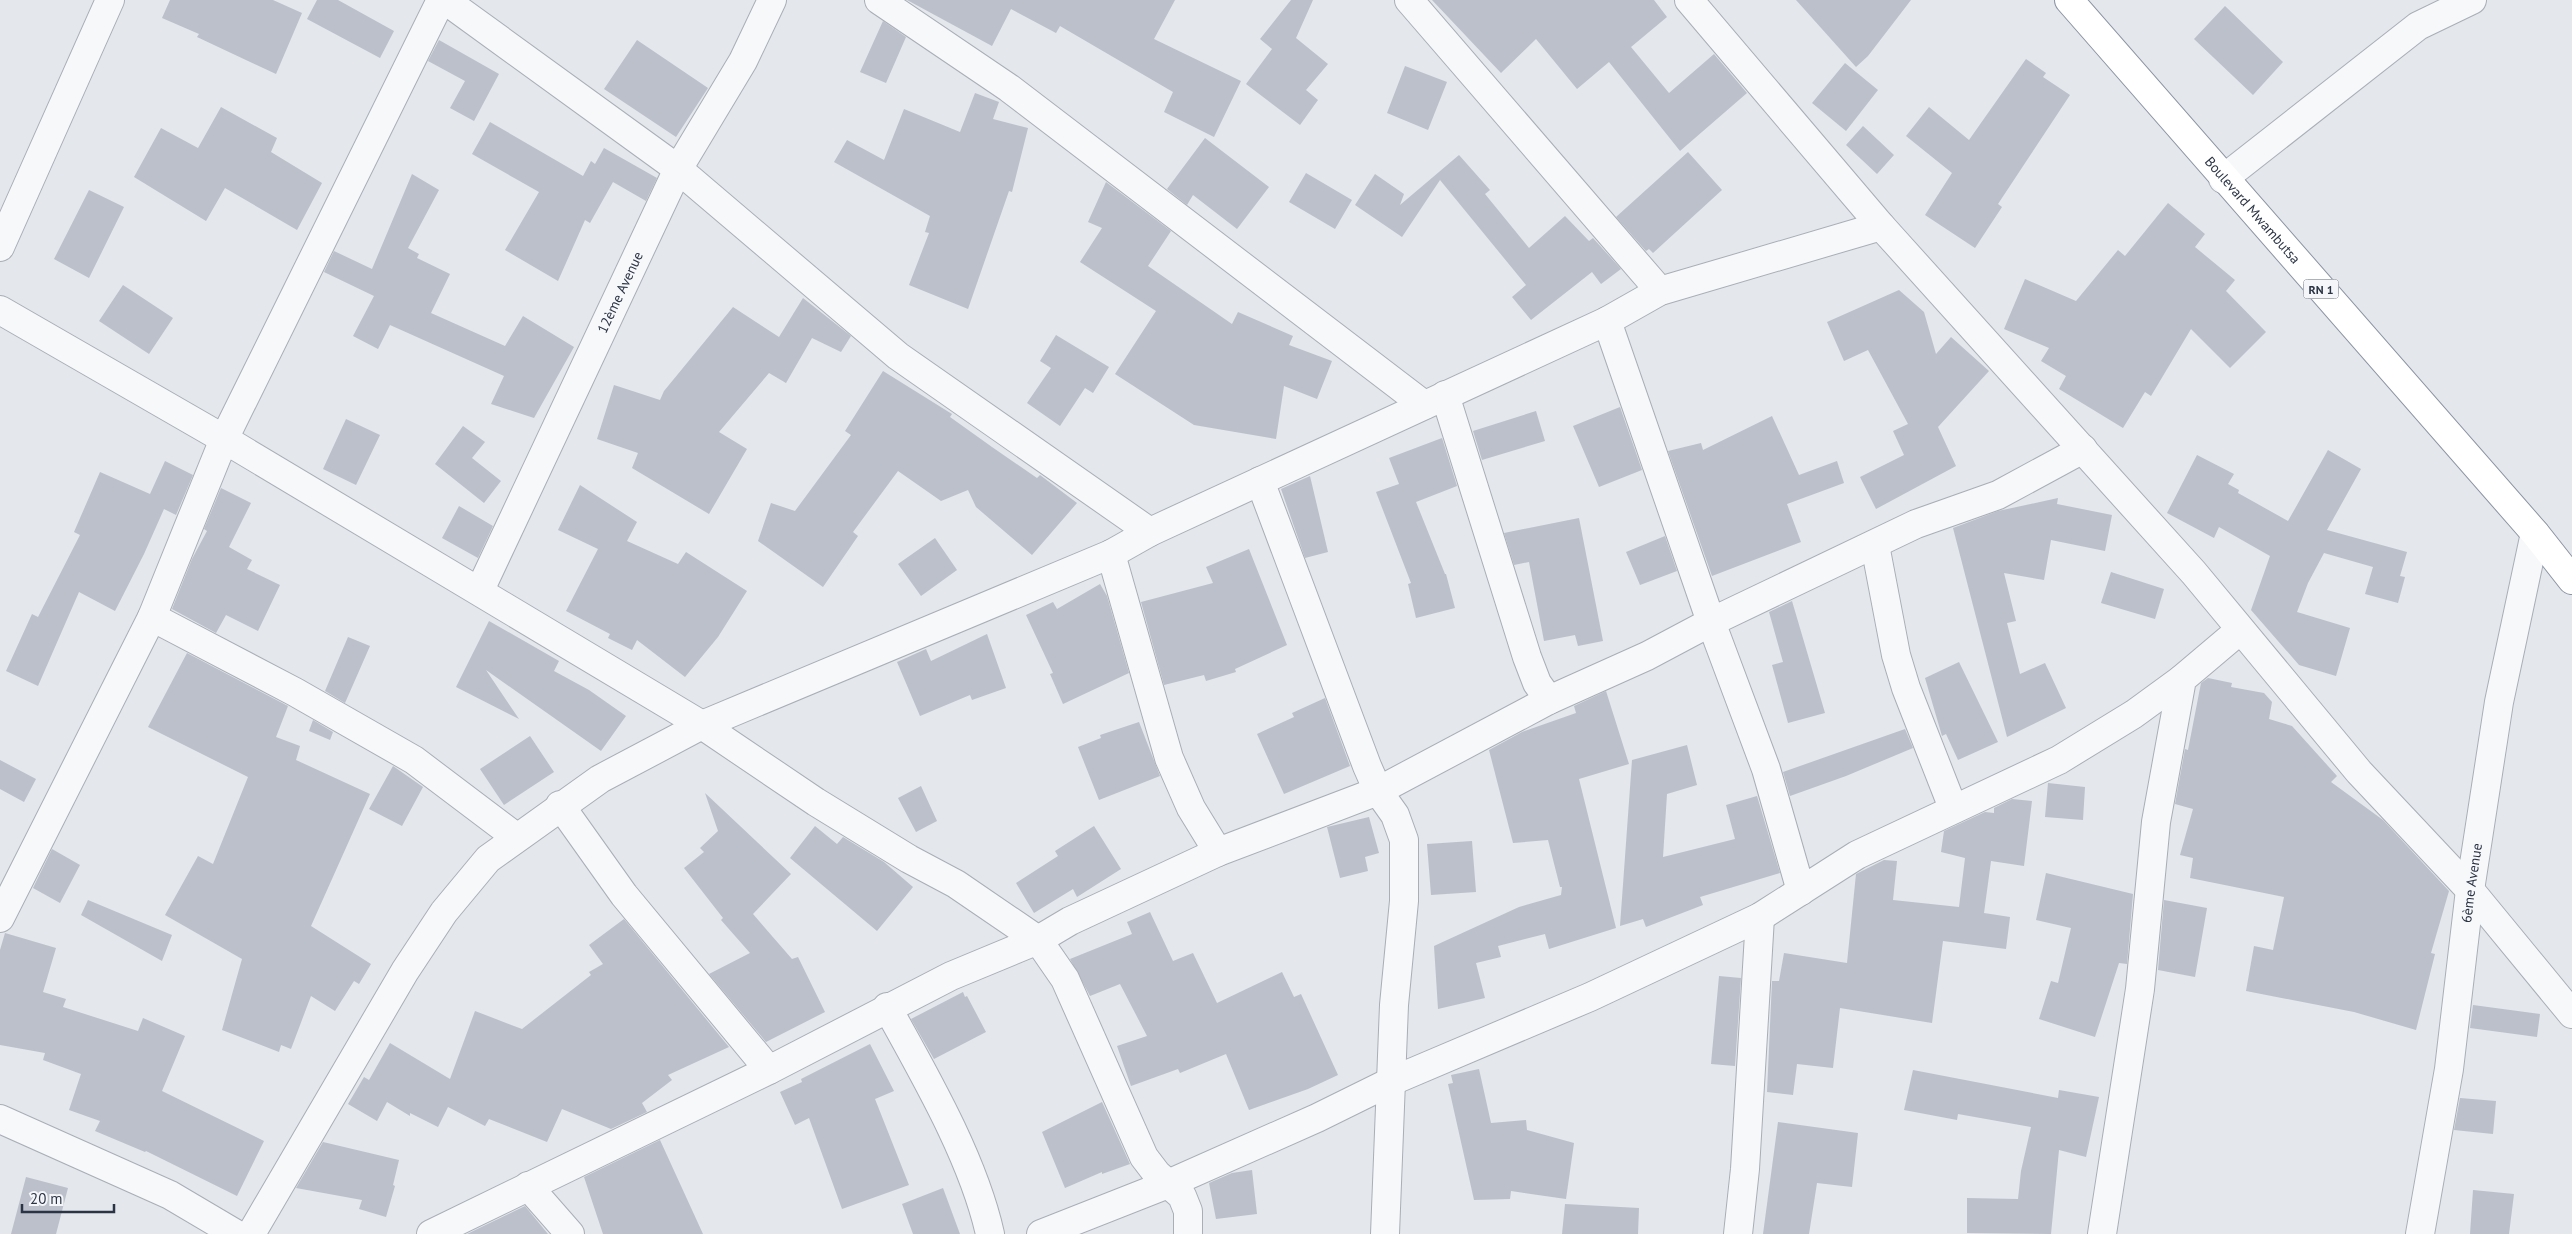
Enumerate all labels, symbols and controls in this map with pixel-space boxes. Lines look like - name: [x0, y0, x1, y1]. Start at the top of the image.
- street label: Boulevard Mwambutsa: [2201, 153, 2304, 267]
- street label: 12ème Avenue: [593, 249, 647, 336]
- road number: RN 1: [2304, 280, 2338, 298]
- street label: 6ème Avenue: [2457, 842, 2486, 924]
- scale bar: [22, 1182, 115, 1214]
- text: 20 m: [30, 1189, 63, 1208]

